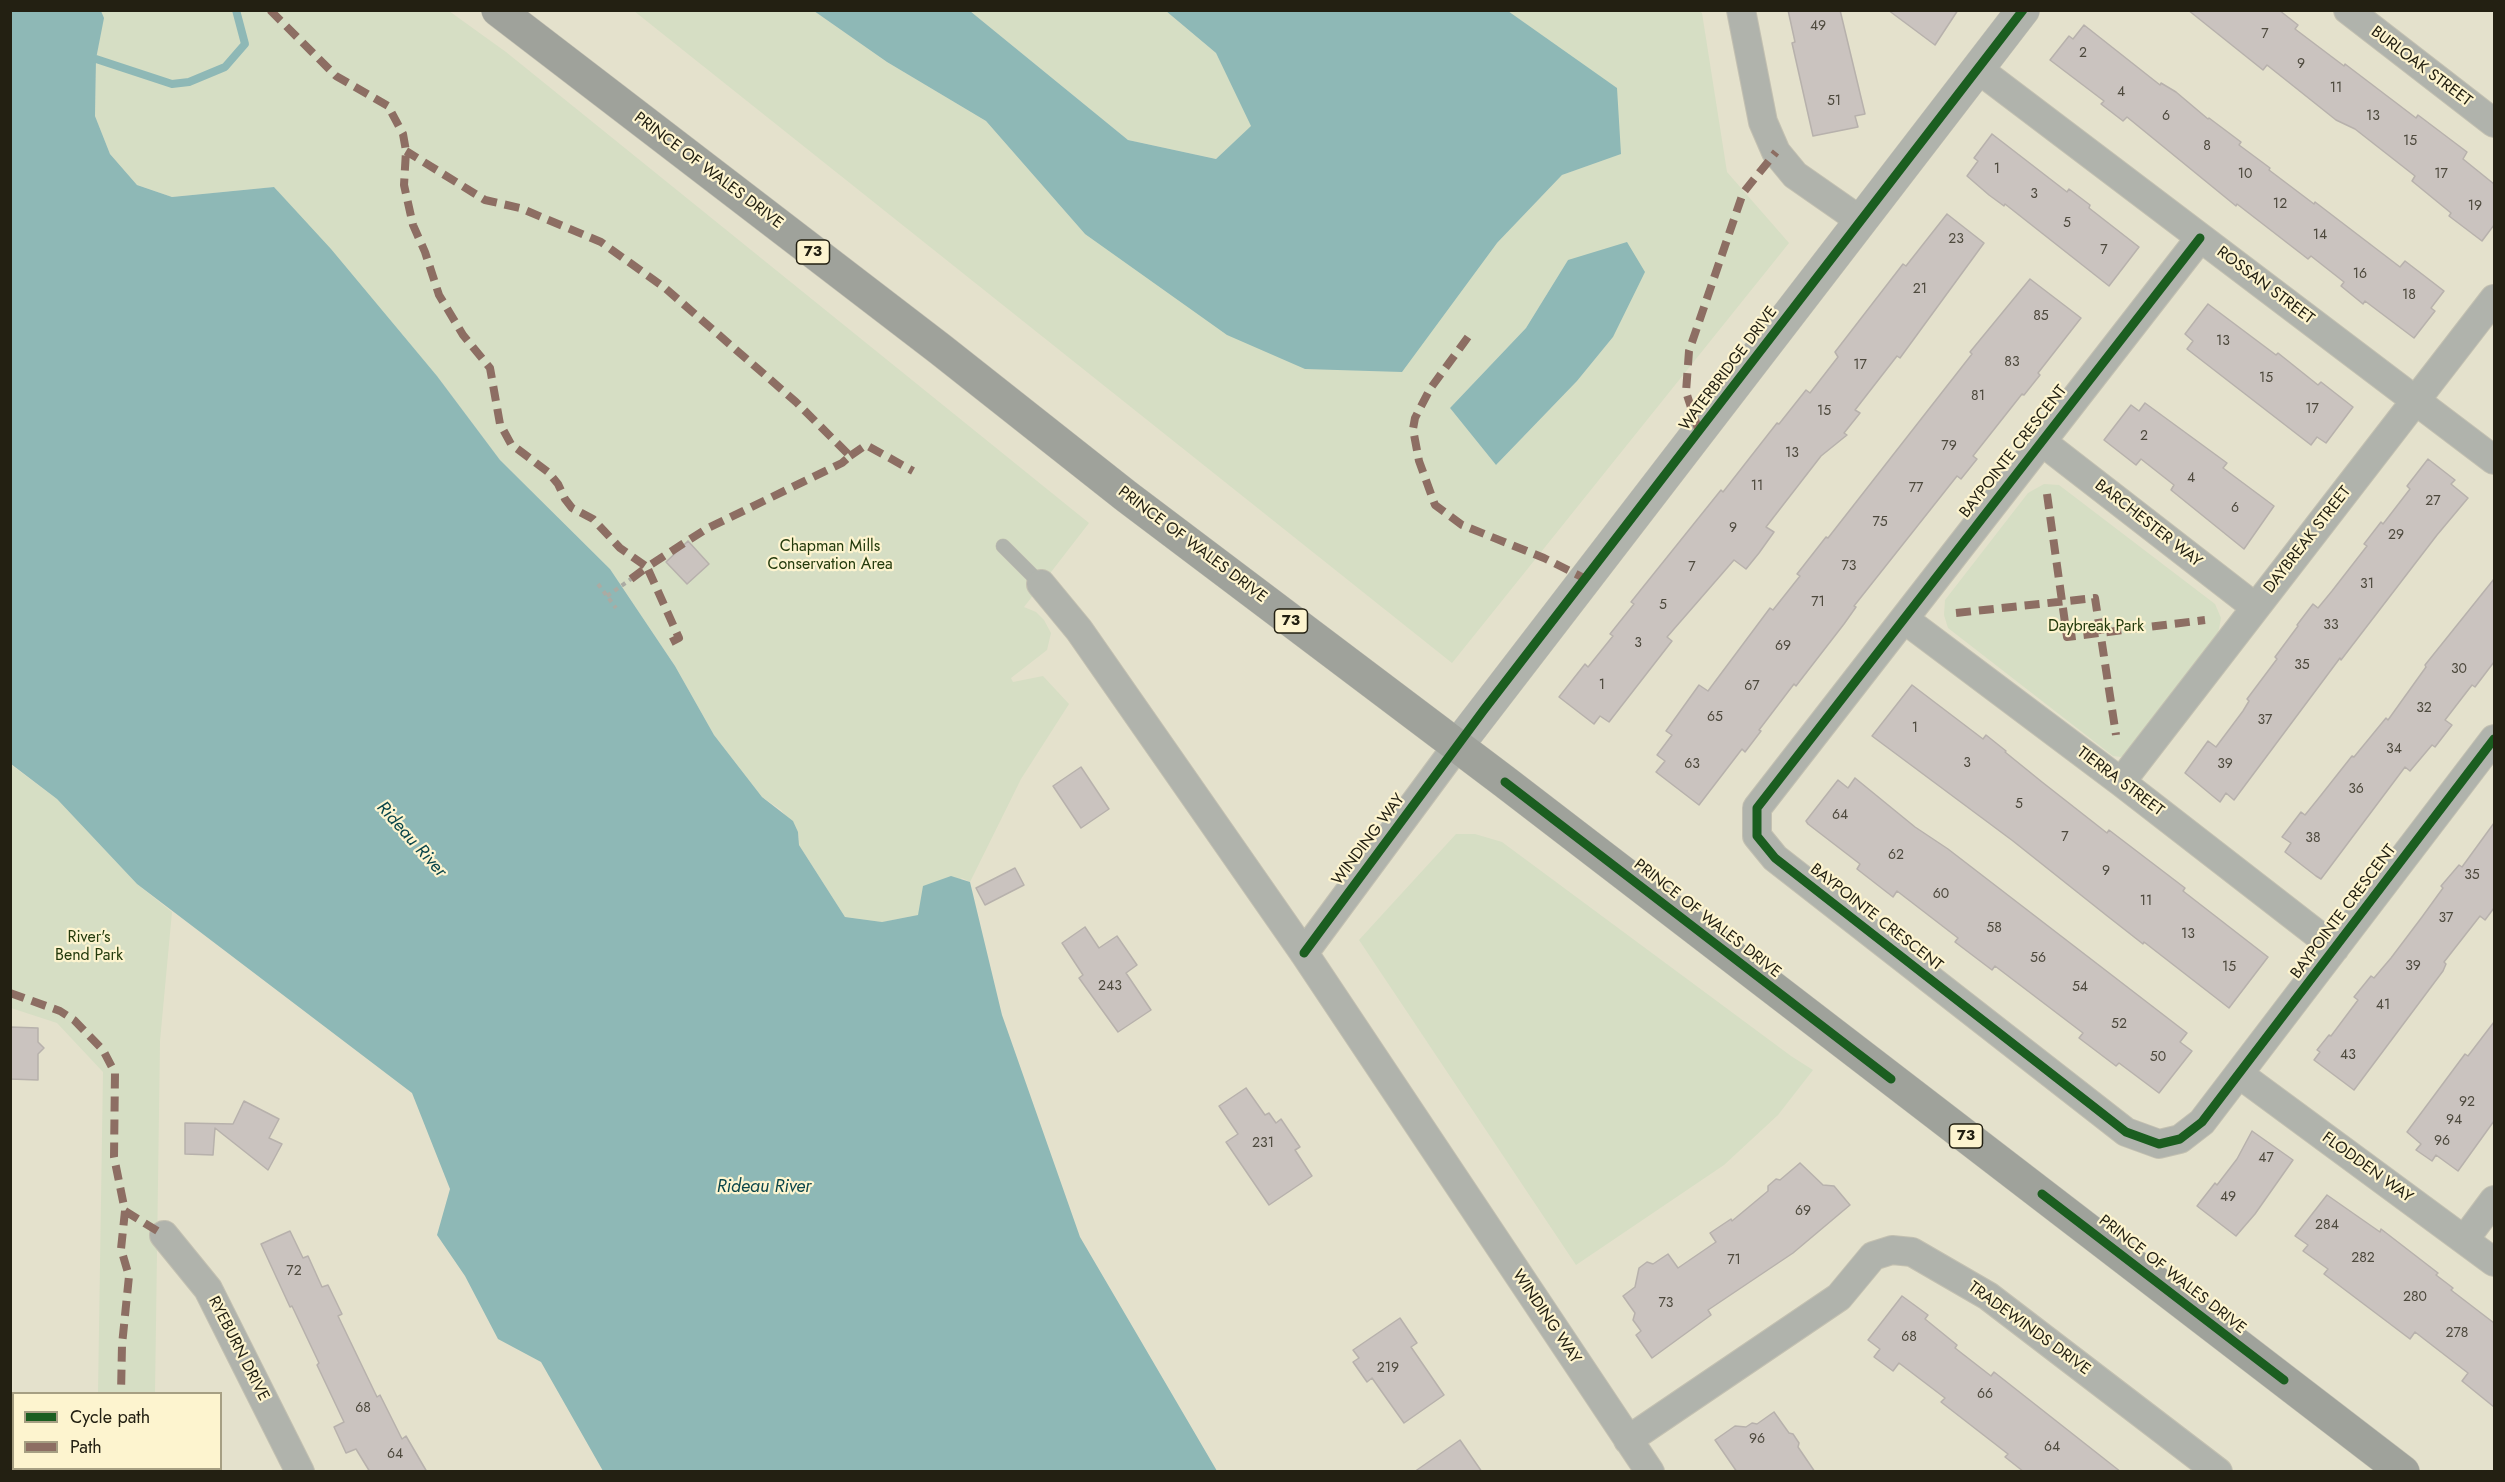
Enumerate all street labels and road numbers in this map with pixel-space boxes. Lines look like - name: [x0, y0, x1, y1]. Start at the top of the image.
- street label: BURLOAK STREET: [2367, 23, 2475, 111]
- street label: PRINCE OF WALES DRIVE: [630, 109, 786, 233]
- road number: 73: [796, 240, 830, 264]
- street label: ROSSAN STREET: [2212, 243, 2318, 329]
- street label: WATERBRIDGE DRIVE: [1676, 303, 1782, 435]
- street label: BAYPOINTE CRESCENT: [1956, 382, 2072, 522]
- street label: BARCHESTER WAY: [2091, 476, 2205, 572]
- street label: PRINCE OF WALES DRIVE: [1114, 483, 1270, 607]
- street label: DAYBREAK STREET: [2260, 483, 2356, 597]
- road number: 73: [1274, 609, 1308, 633]
- street label: TIERRA STREET: [2073, 743, 2167, 821]
- street label: WINDING WAY: [1328, 791, 1410, 889]
- street label: BAYPOINTE CRESCENT: [2287, 841, 2401, 983]
- street label: PRINCE OF WALES DRIVE: [1630, 856, 1784, 982]
- street label: BAYPOINTE CRESCENT: [1806, 860, 1946, 976]
- road number: 73: [1950, 1124, 1982, 1148]
- street label: FLODDEN WAY: [2318, 1129, 2416, 1207]
- street label: PRINCE OF WALES DRIVE: [2095, 1212, 2249, 1338]
- street label: WINDING WAY: [1508, 1266, 1584, 1368]
- street label: TRADEWINDS DRIVE: [1964, 1278, 2094, 1380]
- street label: RYEBURN DRIVE: [203, 1293, 273, 1405]

